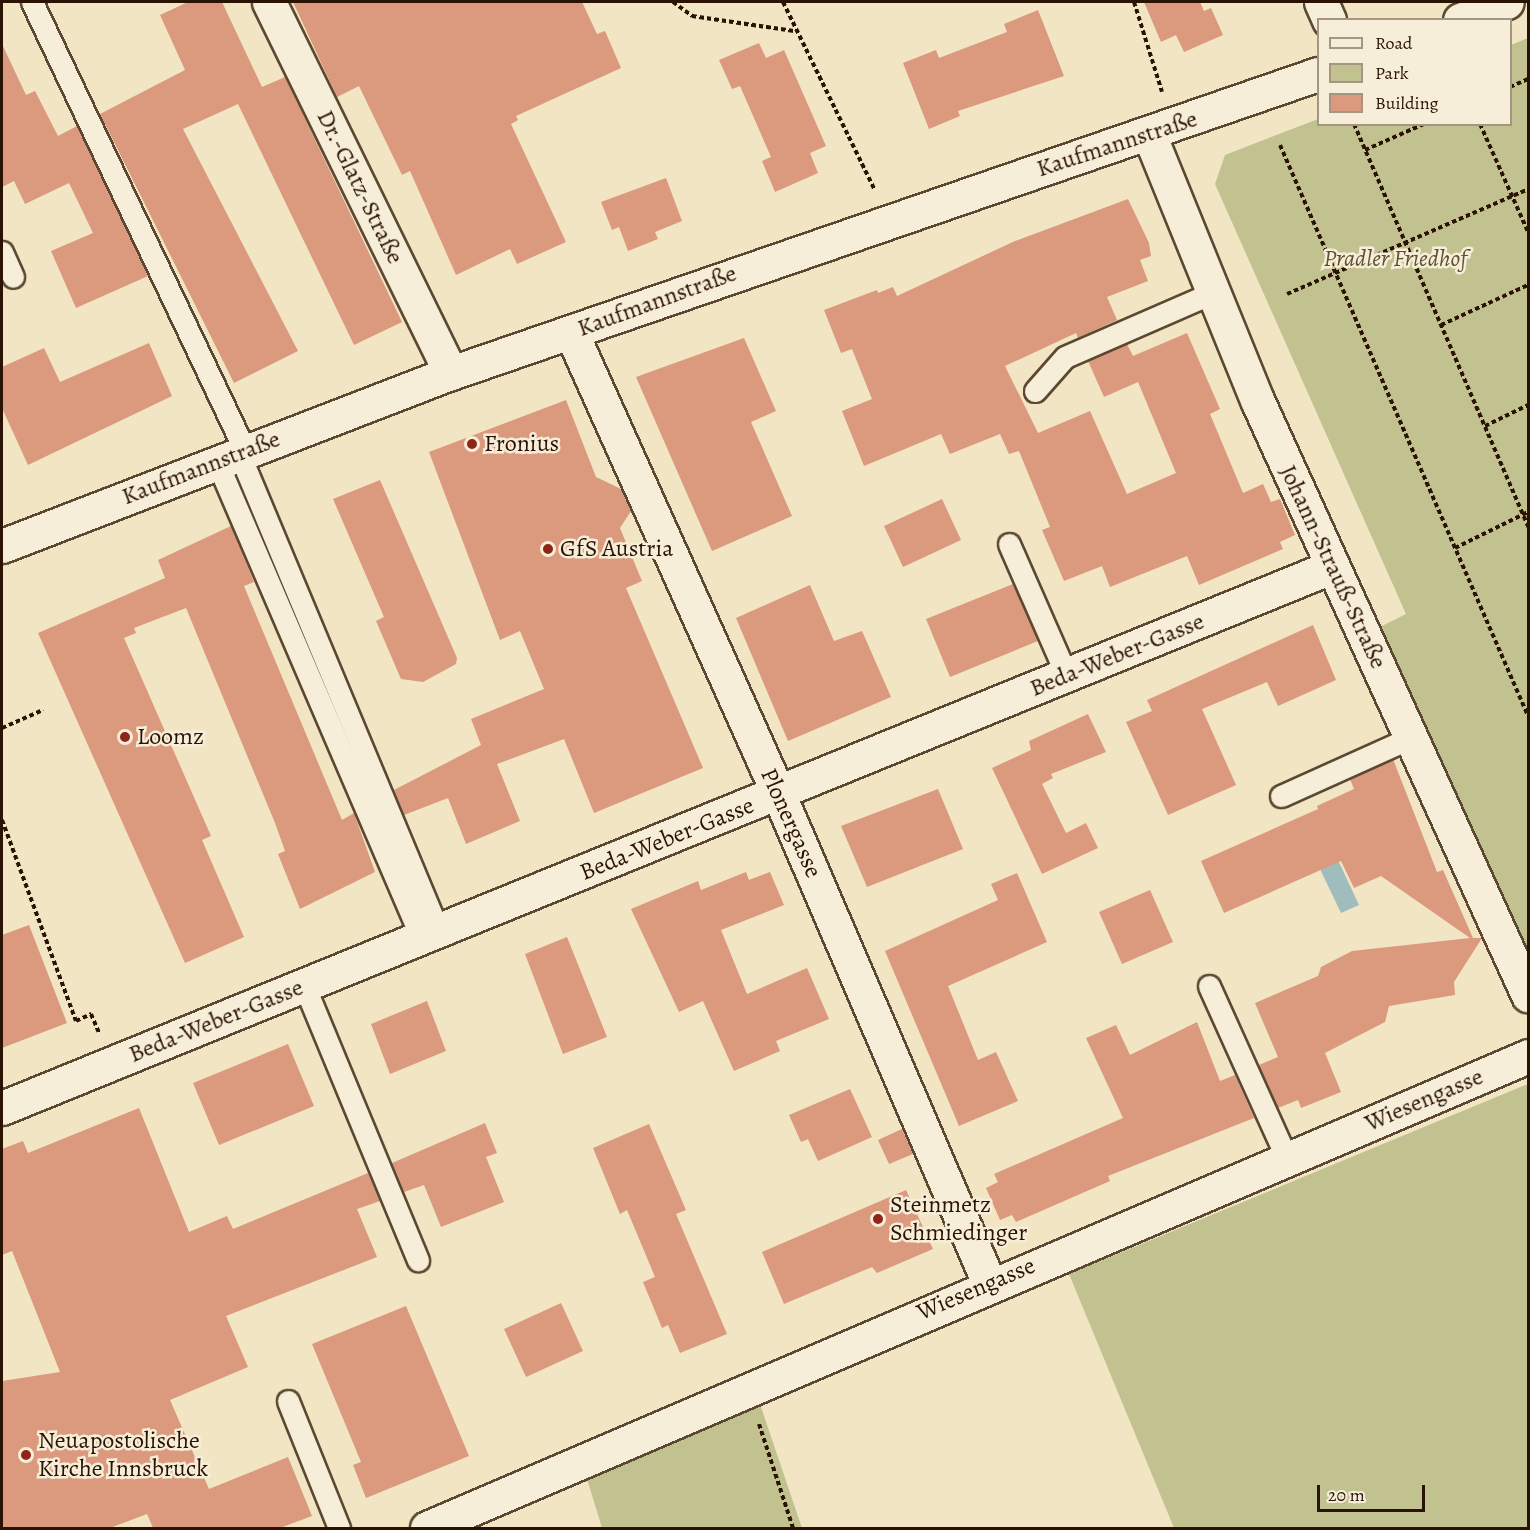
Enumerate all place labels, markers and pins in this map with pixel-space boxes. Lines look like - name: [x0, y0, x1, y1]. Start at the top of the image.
- place label: Fronius: [484, 430, 559, 458]
- marker: Fronius: [465, 437, 479, 451]
- place label: GfS Austria: [560, 535, 673, 563]
- marker: GfS Austria: [541, 542, 555, 556]
- place label: Loomz: [137, 723, 204, 751]
- marker: Loomz: [118, 730, 132, 744]
- place label: Steinmetz Schmiedinger: [890, 1191, 1027, 1247]
- marker: Steinmetz Schmiedinger: [871, 1212, 885, 1226]
- place label: Neuapostolische Kirche Innsbruck: [38, 1427, 208, 1483]
- marker: Neuapostolische Kirche Innsbruck: [19, 1448, 33, 1462]

